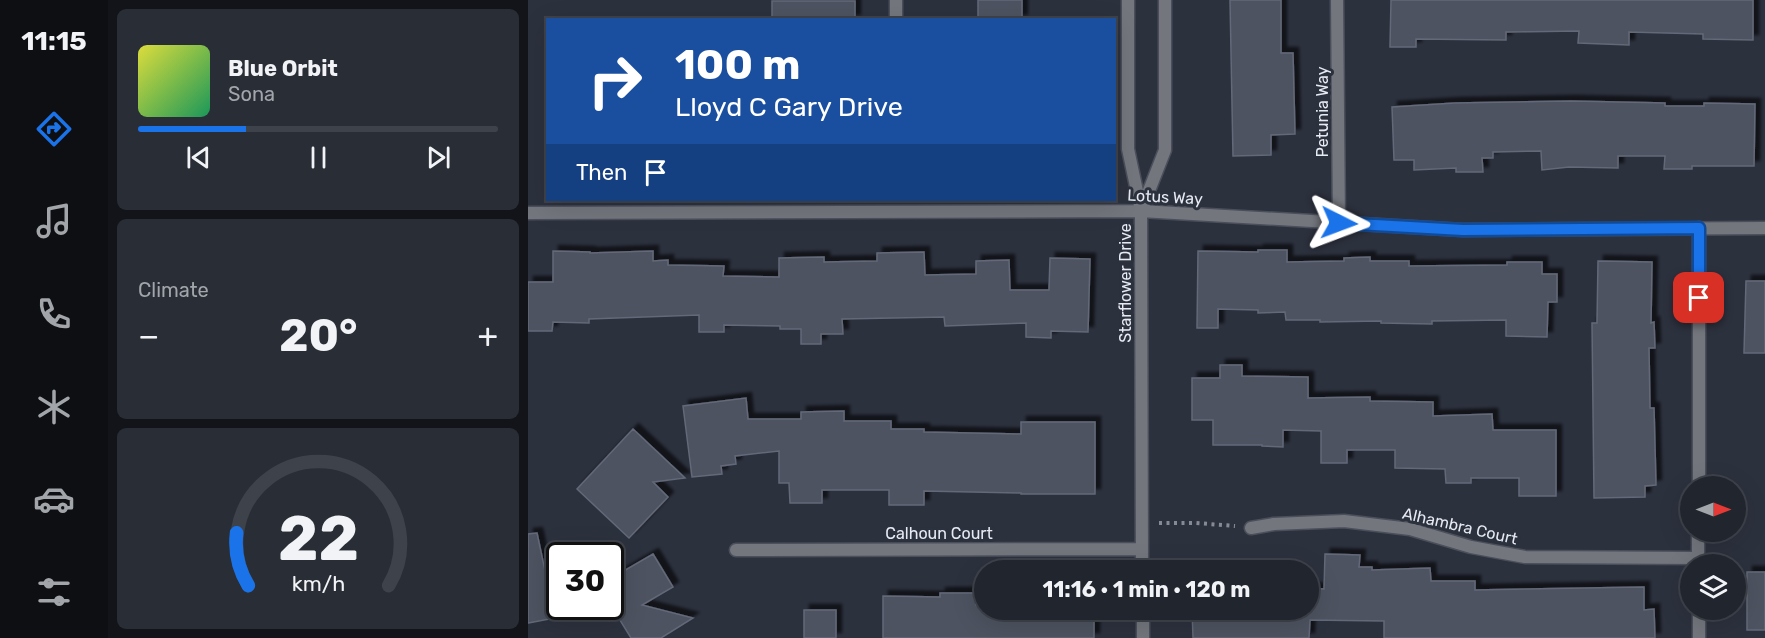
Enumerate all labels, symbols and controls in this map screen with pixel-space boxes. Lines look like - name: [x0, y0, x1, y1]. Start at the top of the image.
- text: 11:15: [21, 25, 87, 57]
- text: 100 m: [675, 40, 800, 90]
- icon: right: [576, 42, 654, 120]
- text: Blue Orbit: [228, 55, 338, 82]
- street label: Petunia Way: [1313, 66, 1332, 157]
- text: Sona: [228, 82, 275, 106]
- text: Lloyd C Gary Drive: [675, 91, 903, 123]
- icon: directions: [33, 108, 75, 150]
- icon: previous: [182, 141, 215, 174]
- icon: pause: [302, 141, 335, 174]
- icon: next: [422, 141, 455, 174]
- icon: arrive: [639, 156, 672, 189]
- text: Then: [576, 159, 627, 186]
- street label: Lotus Way: [1127, 186, 1203, 208]
- position arrow: [1307, 191, 1371, 255]
- icon: music: [33, 200, 75, 242]
- street label: Starflower Drive: [1116, 223, 1135, 343]
- pin: [1673, 272, 1724, 323]
- text: Climate: [138, 278, 209, 302]
- icon: arrive: [1682, 281, 1715, 314]
- icon: phone: [33, 293, 75, 335]
- text: 20°: [279, 309, 358, 362]
- text: −: [138, 316, 159, 355]
- text: +: [477, 316, 498, 355]
- icon: climate: [33, 386, 75, 428]
- north arrow: [1680, 476, 1746, 542]
- map controls: [1680, 476, 1746, 620]
- icon: car: [33, 478, 75, 520]
- text: 22: [277, 502, 359, 576]
- street label: Alhambra Court: [1401, 504, 1519, 548]
- street label: Calhoun Court: [885, 524, 993, 543]
- speed limit sign: 30: [546, 542, 624, 620]
- button: layers: [1680, 554, 1746, 620]
- icon: filters: [33, 571, 75, 613]
- text: km/h: [291, 571, 345, 596]
- text: 11:16 · 1 min · 120 m: [1042, 576, 1251, 603]

